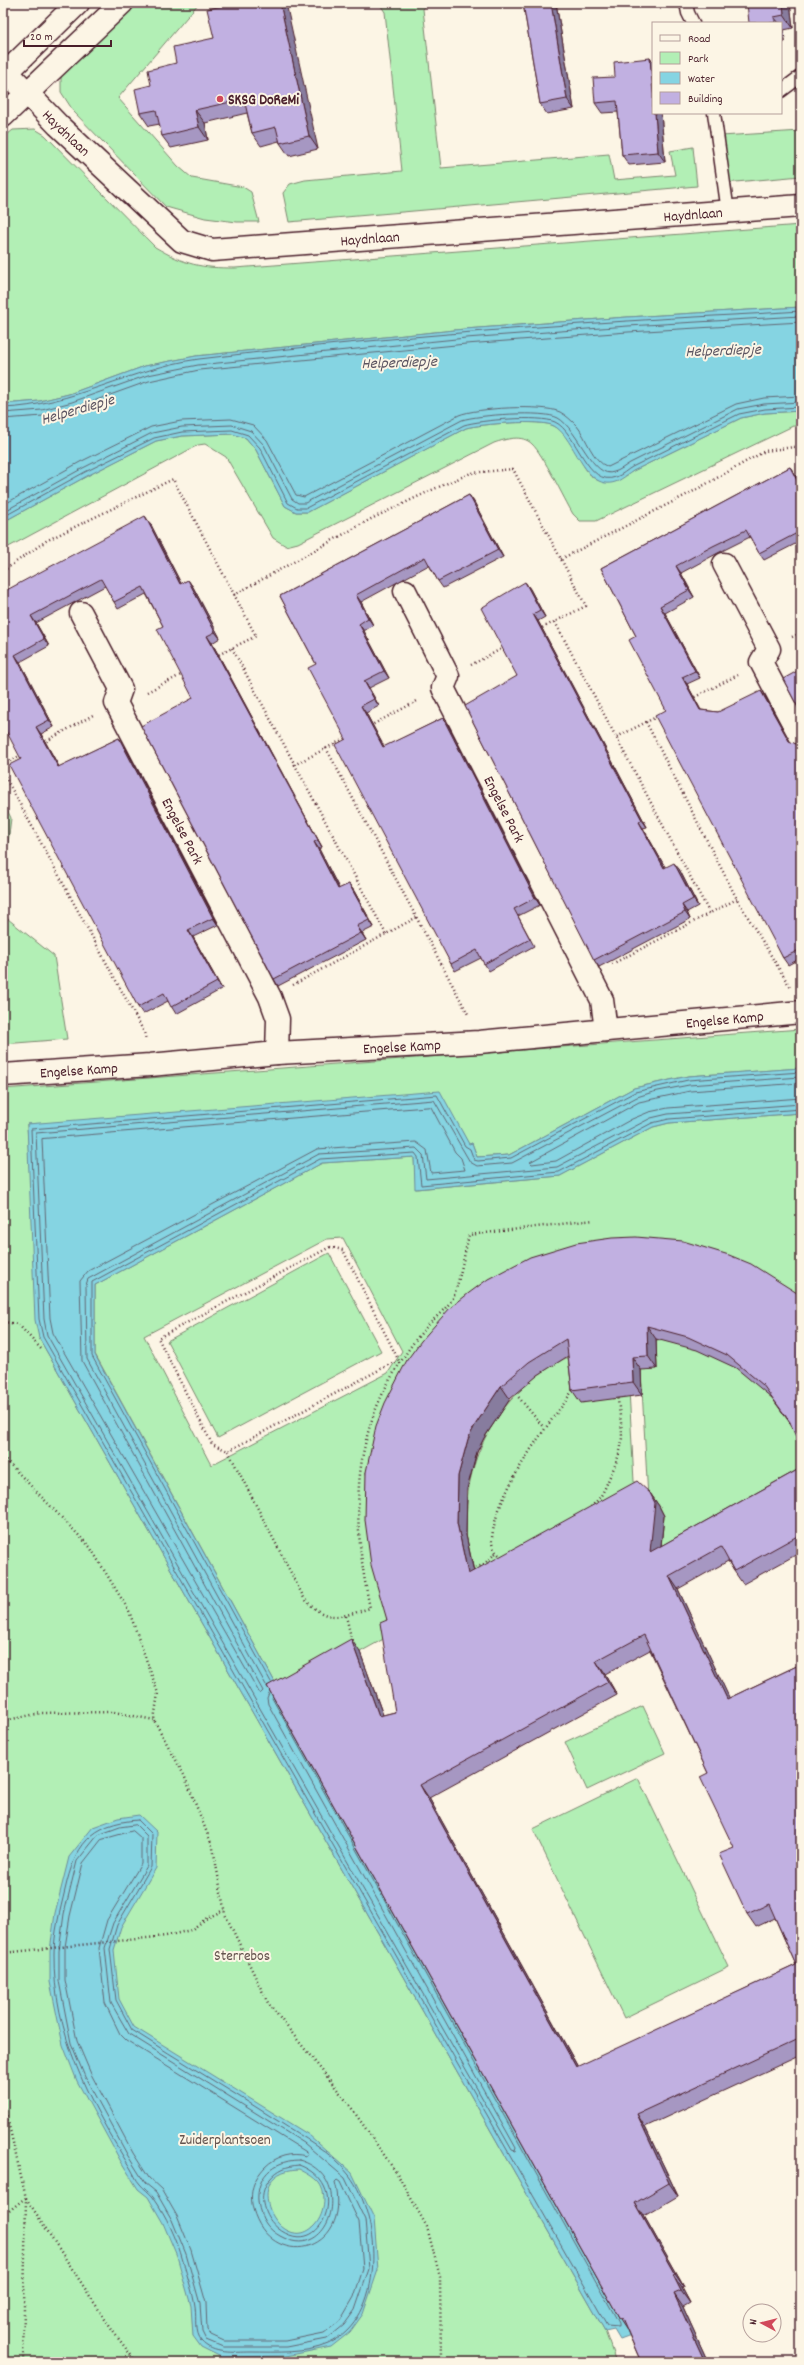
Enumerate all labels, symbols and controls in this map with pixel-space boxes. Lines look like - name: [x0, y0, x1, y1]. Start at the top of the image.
- scale bar: [24, 22, 111, 48]
- legend: [652, 22, 782, 114]
- text: 20 m: [30, 29, 53, 46]
- text: Road: [688, 31, 710, 48]
- text: Park: [688, 51, 709, 68]
- text: Water: [688, 71, 715, 88]
- place label: SKSG DoReMi: [228, 90, 299, 112]
- text: Building: [688, 91, 723, 108]
- marker: SKSG DoReMi: [215, 94, 225, 104]
- street label: Haydnlaan: [36, 106, 94, 163]
- street label: Haydnlaan: [663, 203, 724, 229]
- street label: Haydnlaan: [340, 227, 401, 253]
- water label: Helperdiepje: [685, 339, 762, 364]
- water label: Helperdiepje: [361, 351, 438, 376]
- water label: Helperdiepje: [38, 389, 118, 432]
- street label: Engelse Park: [477, 773, 529, 847]
- street label: Engelse Park: [155, 795, 208, 869]
- street label: Engelse Kamp: [685, 1007, 765, 1036]
- street label: Engelse Kamp: [362, 1035, 442, 1061]
- street label: Engelse Kamp: [39, 1058, 119, 1085]
- park label: Sterrebos: [214, 1946, 270, 1968]
- park label: Zuiderplantsoen: [179, 2130, 271, 2152]
- north arrow: [742, 2303, 782, 2343]
- text: N: [746, 2318, 762, 2326]

